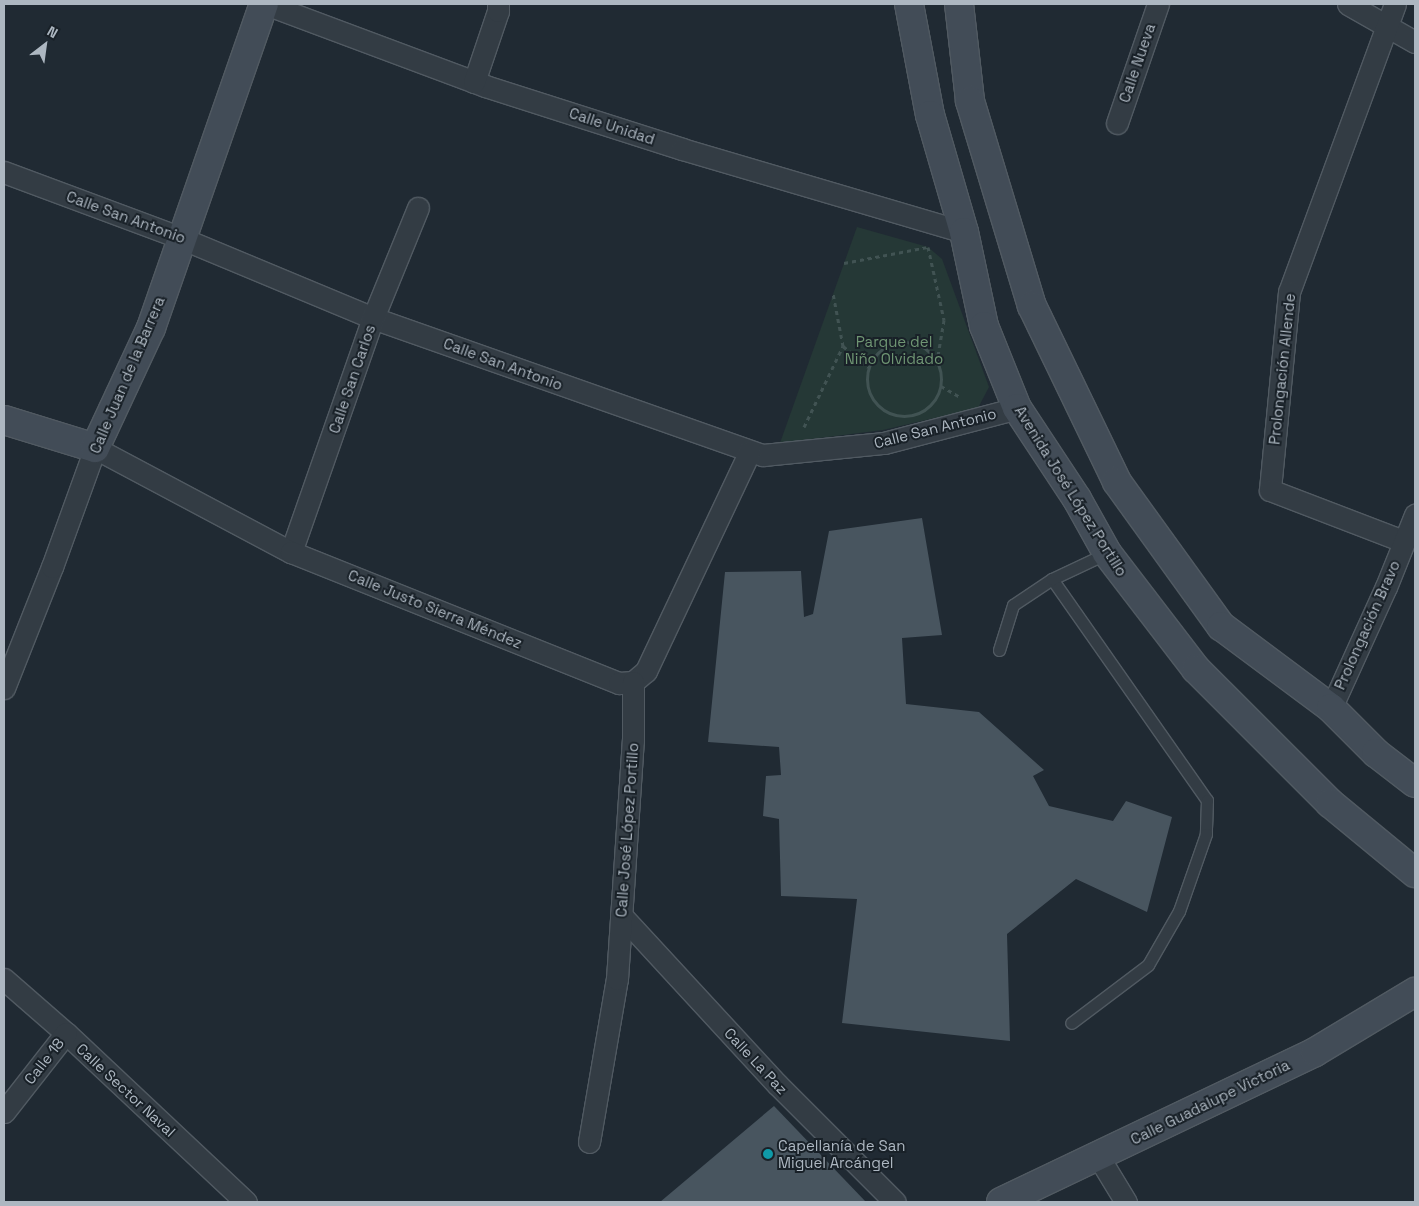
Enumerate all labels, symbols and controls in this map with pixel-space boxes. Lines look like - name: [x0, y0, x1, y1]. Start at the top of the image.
- north arrow: [20, 20, 70, 70]
- street label: Calle Nueva: [1115, 21, 1159, 105]
- text: N: [44, 22, 61, 42]
- street label: Calle Unidad: [567, 104, 657, 148]
- street label: Calle San Antonio: [64, 187, 188, 247]
- street label: Prolongación Allende: [1265, 292, 1299, 446]
- street label: Calle Juan de la Barrera: [86, 294, 168, 456]
- street label: Calle San Carlos: [325, 322, 379, 436]
- park label: Parque del Niño Olvidado: [845, 332, 943, 367]
- street label: Calle San Antonio: [441, 334, 565, 394]
- street label: Avenida José López Portillo: [1011, 402, 1131, 580]
- street label: Calle San Antonio: [872, 404, 998, 452]
- street label: Prolongación Bravo: [1330, 558, 1404, 692]
- street label: Calle Justo Sierra Méndez: [345, 566, 525, 652]
- street label: Calle José López Portillo: [612, 742, 642, 918]
- street label: Calle La Paz: [721, 1024, 791, 1098]
- street label: Calle 18: [20, 1034, 68, 1088]
- street label: Calle Sector Naval: [73, 1039, 179, 1141]
- street label: Calle Guadalupe Victoria: [1127, 1056, 1293, 1148]
- place label: Capellanía de San Miguel Arcángel: [778, 1136, 906, 1171]
- marker: Capellanía de San Miguel Arcángel: [762, 1148, 774, 1160]

